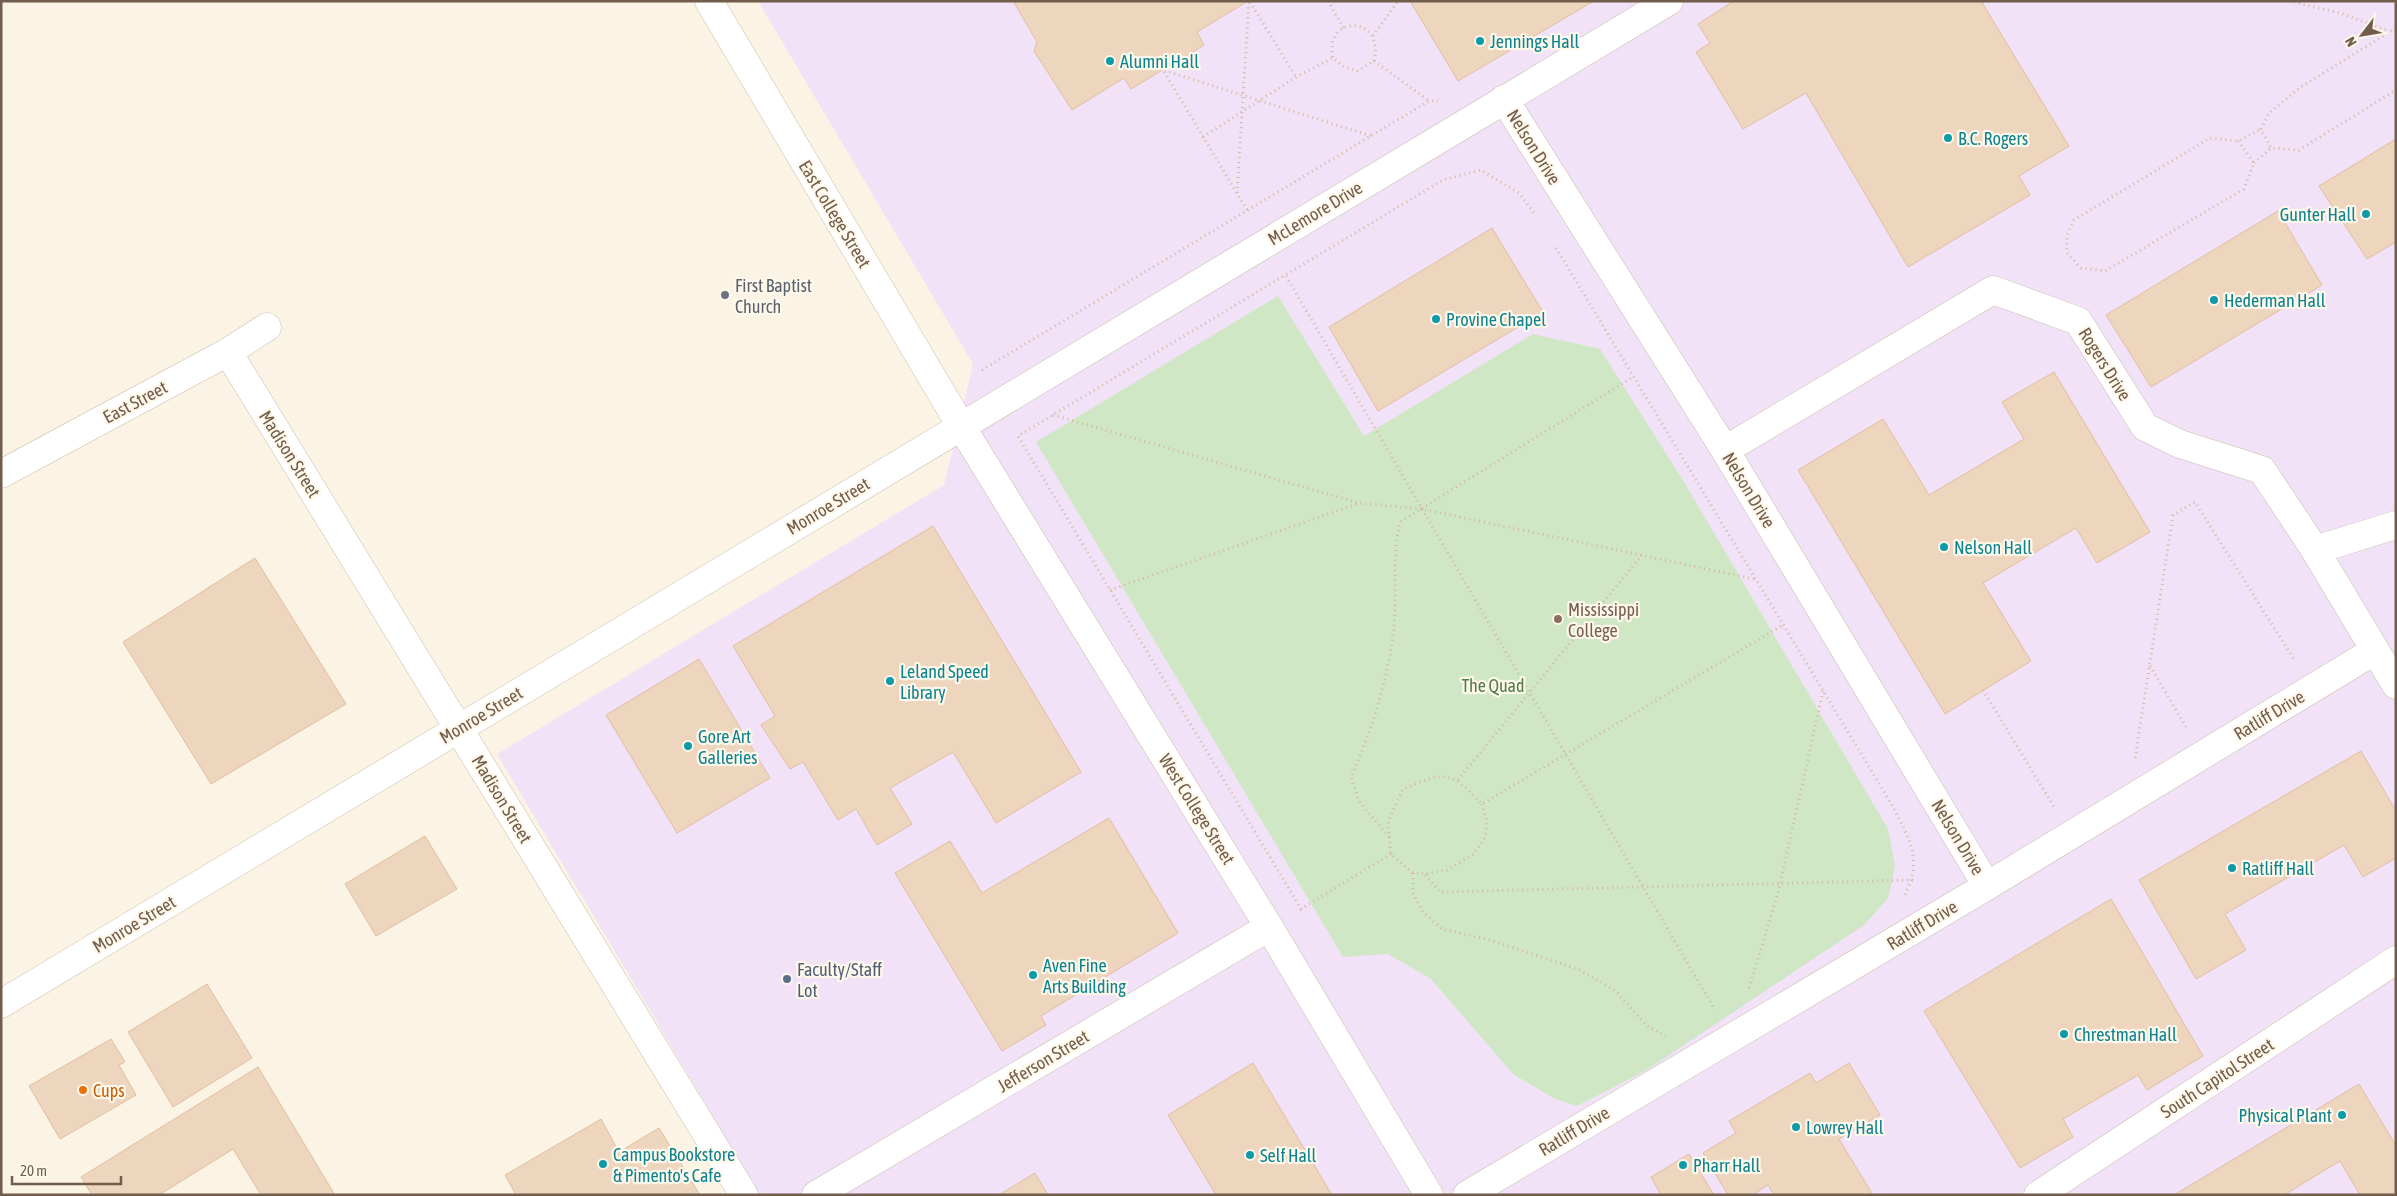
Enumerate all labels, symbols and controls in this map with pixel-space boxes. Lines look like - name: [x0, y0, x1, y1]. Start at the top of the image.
- north arrow: [2337, 10, 2387, 60]
- place label: Jennings Hall: [1490, 31, 1579, 52]
- text: N: [2342, 34, 2360, 49]
- marker: Jennings Hall: [1474, 35, 1486, 47]
- place label: Alumni Hall: [1120, 51, 1199, 72]
- marker: Alumni Hall: [1104, 55, 1116, 67]
- street label: Nelson Drive: [1503, 106, 1565, 188]
- place label: B.C. Rogers: [1958, 128, 2028, 149]
- marker: B.C. Rogers: [1942, 132, 1954, 144]
- street label: East College Street: [795, 156, 875, 272]
- street label: McLemore Drive: [1264, 177, 1366, 249]
- place label: Gunter Hall: [2280, 204, 2356, 225]
- marker: Gunter Hall: [2360, 208, 2372, 220]
- place label: First Baptist Church: [735, 275, 812, 317]
- marker: First Baptist Church: [719, 289, 731, 301]
- place label: Hederman Hall: [2224, 290, 2326, 311]
- marker: Hederman Hall: [2208, 294, 2220, 306]
- place label: Provine Chapel: [1446, 309, 1546, 330]
- marker: Provine Chapel: [1430, 313, 1442, 325]
- street label: Rogers Drive: [2074, 324, 2136, 404]
- street label: East Street: [99, 376, 171, 428]
- street label: Madison Street: [255, 407, 325, 501]
- street label: Nelson Drive: [1718, 448, 1780, 532]
- street label: Monroe Street: [783, 473, 873, 539]
- place label: Nelson Hall: [1954, 537, 2032, 558]
- marker: Nelson Hall: [1938, 541, 1950, 553]
- place label: Mississippi College: [1568, 599, 1639, 641]
- marker: Mississippi College: [1552, 613, 1564, 625]
- place label: Leland Speed Library: [900, 661, 989, 703]
- marker: Leland Speed Library: [884, 675, 896, 687]
- park label: The Quad: [1461, 675, 1525, 696]
- street label: Monroe Street: [436, 682, 526, 748]
- street label: Ratliff Drive: [2230, 686, 2308, 744]
- place label: Gore Art Galleries: [698, 726, 757, 768]
- marker: Gore Art Galleries: [682, 740, 694, 752]
- street label: West College Street: [1155, 750, 1239, 868]
- street label: Madison Street: [468, 751, 536, 847]
- street label: Nelson Drive: [1927, 795, 1989, 879]
- place label: Ratliff Hall: [2242, 858, 2314, 879]
- marker: Ratliff Hall: [2226, 862, 2238, 874]
- street label: Monroe Street: [89, 891, 179, 957]
- street label: Ratliff Drive: [1883, 896, 1961, 954]
- place label: Aven Fine Arts Building: [1043, 955, 1126, 997]
- place label: Faculty/Staff Lot: [797, 959, 882, 1001]
- marker: Aven Fine Arts Building: [1027, 969, 1039, 981]
- marker: Faculty/Staff Lot: [781, 973, 793, 985]
- place label: Chrestman Hall: [2074, 1024, 2177, 1045]
- street label: Jefferson Street: [994, 1026, 1092, 1096]
- marker: Chrestman Hall: [2058, 1028, 2070, 1040]
- street label: South Capitol Street: [2157, 1034, 2277, 1122]
- place label: Cups: [93, 1080, 125, 1101]
- marker: Cups: [77, 1084, 89, 1096]
- street label: Ratliff Drive: [1535, 1102, 1613, 1160]
- place label: Physical Plant: [2238, 1105, 2332, 1126]
- marker: Physical Plant: [2336, 1109, 2348, 1121]
- place label: Lowrey Hall: [1806, 1117, 1884, 1138]
- marker: Lowrey Hall: [1790, 1121, 1802, 1133]
- place label: Campus Bookstore & Pimento's Cafe: [613, 1144, 735, 1186]
- place label: Self Hall: [1260, 1145, 1317, 1166]
- marker: Self Hall: [1244, 1149, 1256, 1161]
- scale bar: [12, 1154, 121, 1186]
- place label: Pharr Hall: [1693, 1155, 1761, 1176]
- marker: Campus Bookstore & Pimento's Cafe: [597, 1158, 609, 1170]
- marker: Pharr Hall: [1677, 1159, 1689, 1171]
- text: 20 m: [20, 1162, 47, 1179]

